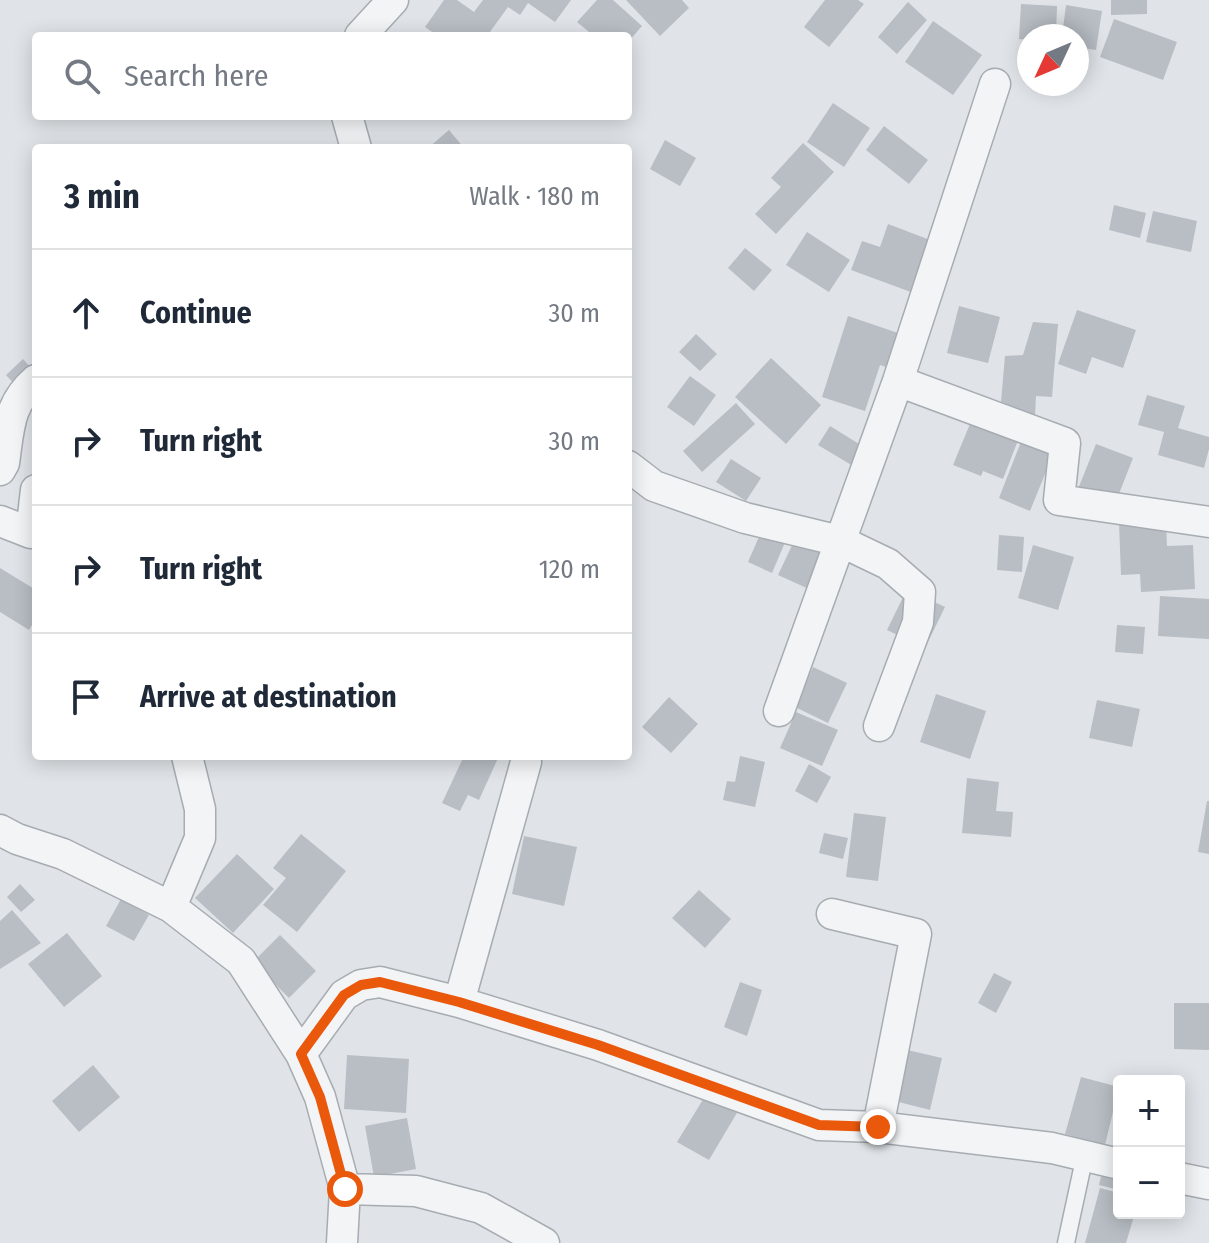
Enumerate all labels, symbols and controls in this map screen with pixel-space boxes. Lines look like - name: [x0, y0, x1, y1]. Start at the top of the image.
- north arrow: [1017, 24, 1089, 96]
- search box: [32, 32, 632, 120]
- icon: search: [60, 54, 104, 98]
- text: Search here: [124, 58, 269, 94]
- text: 3 min: [64, 176, 140, 217]
- text: Walk · 180 m: [469, 181, 600, 212]
- icon: ahead: [64, 291, 108, 335]
- text: Continue: [140, 295, 252, 331]
- text: 30 m: [549, 298, 600, 329]
- icon: right: [64, 419, 108, 463]
- text: Turn right: [140, 423, 262, 459]
- text: 30 m: [549, 426, 600, 457]
- icon: right: [64, 547, 108, 591]
- text: Turn right: [140, 551, 262, 587]
- text: 120 m: [539, 554, 600, 585]
- icon: arrive: [64, 675, 108, 719]
- text: Arrive at destination: [140, 679, 397, 715]
- map controls: [1113, 1075, 1185, 1219]
- button: +: [1113, 1075, 1185, 1147]
- route end: [860, 1109, 896, 1145]
- button: −: [1113, 1147, 1185, 1219]
- route start: [327, 1171, 363, 1207]

